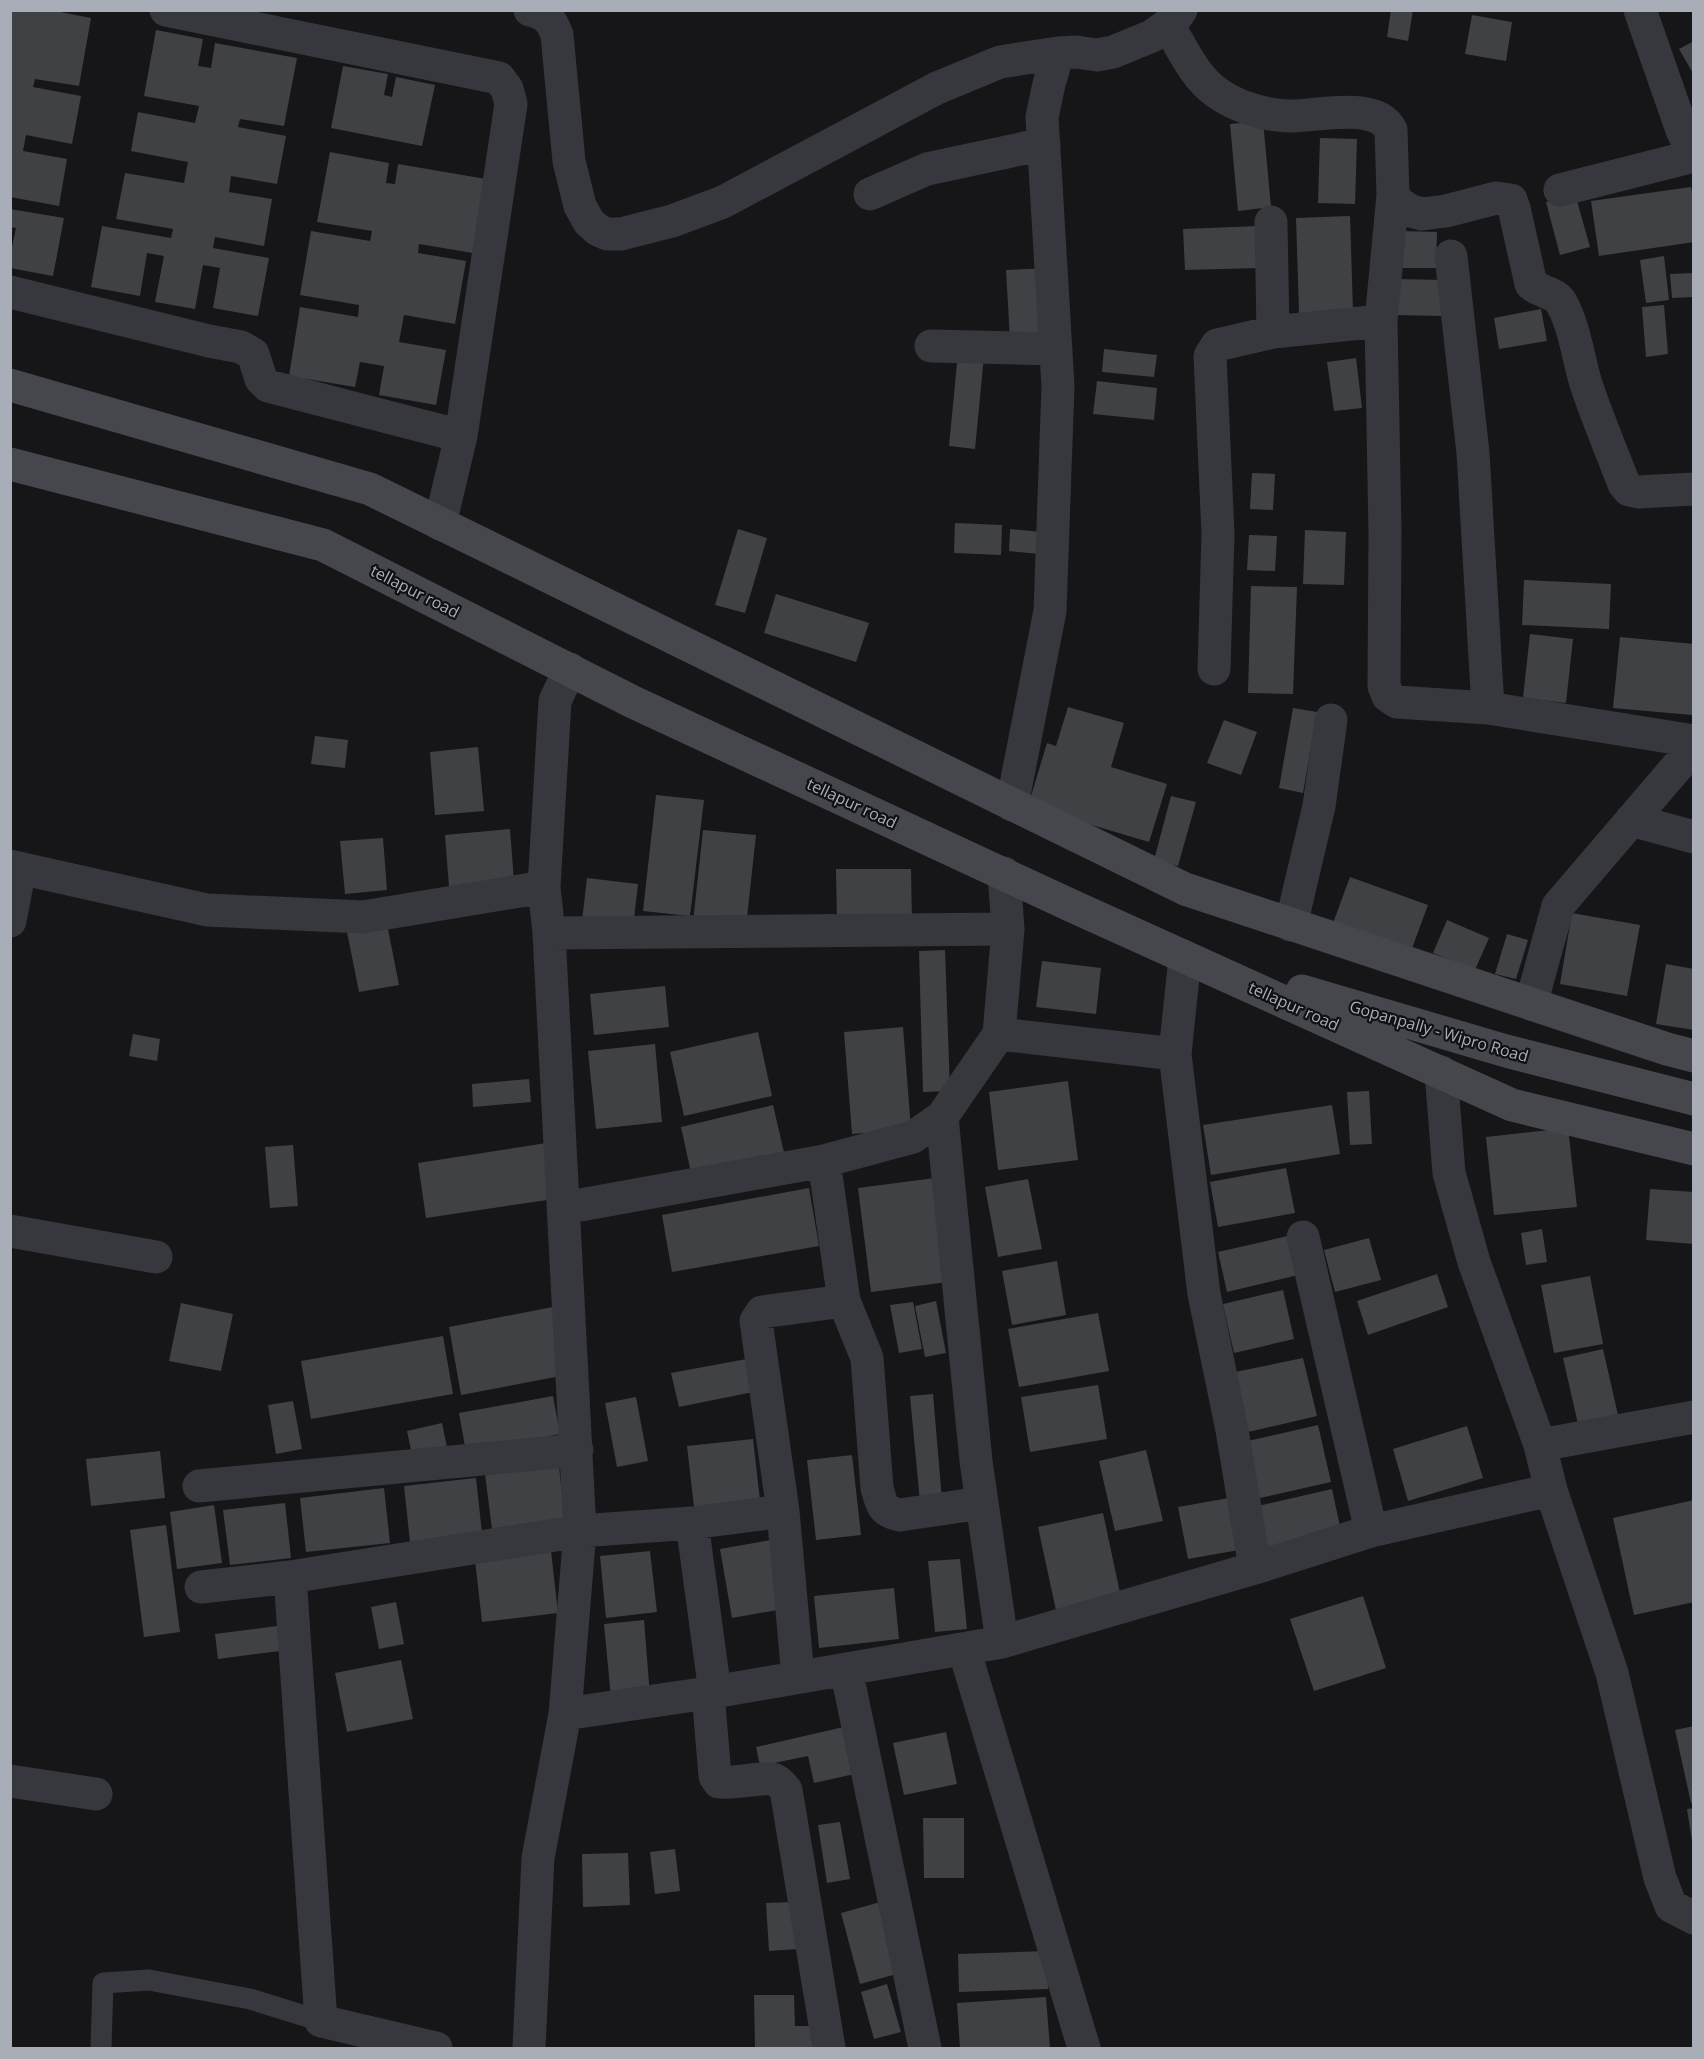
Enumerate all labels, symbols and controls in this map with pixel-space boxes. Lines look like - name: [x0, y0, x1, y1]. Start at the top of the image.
- street label: tellapur road: [367, 559, 463, 623]
- street label: tellapur road: [803, 773, 901, 833]
- street label: tellapur road: [1245, 976, 1343, 1036]
- street label: Gopanpally - Wipro Road: [1347, 995, 1531, 1067]

